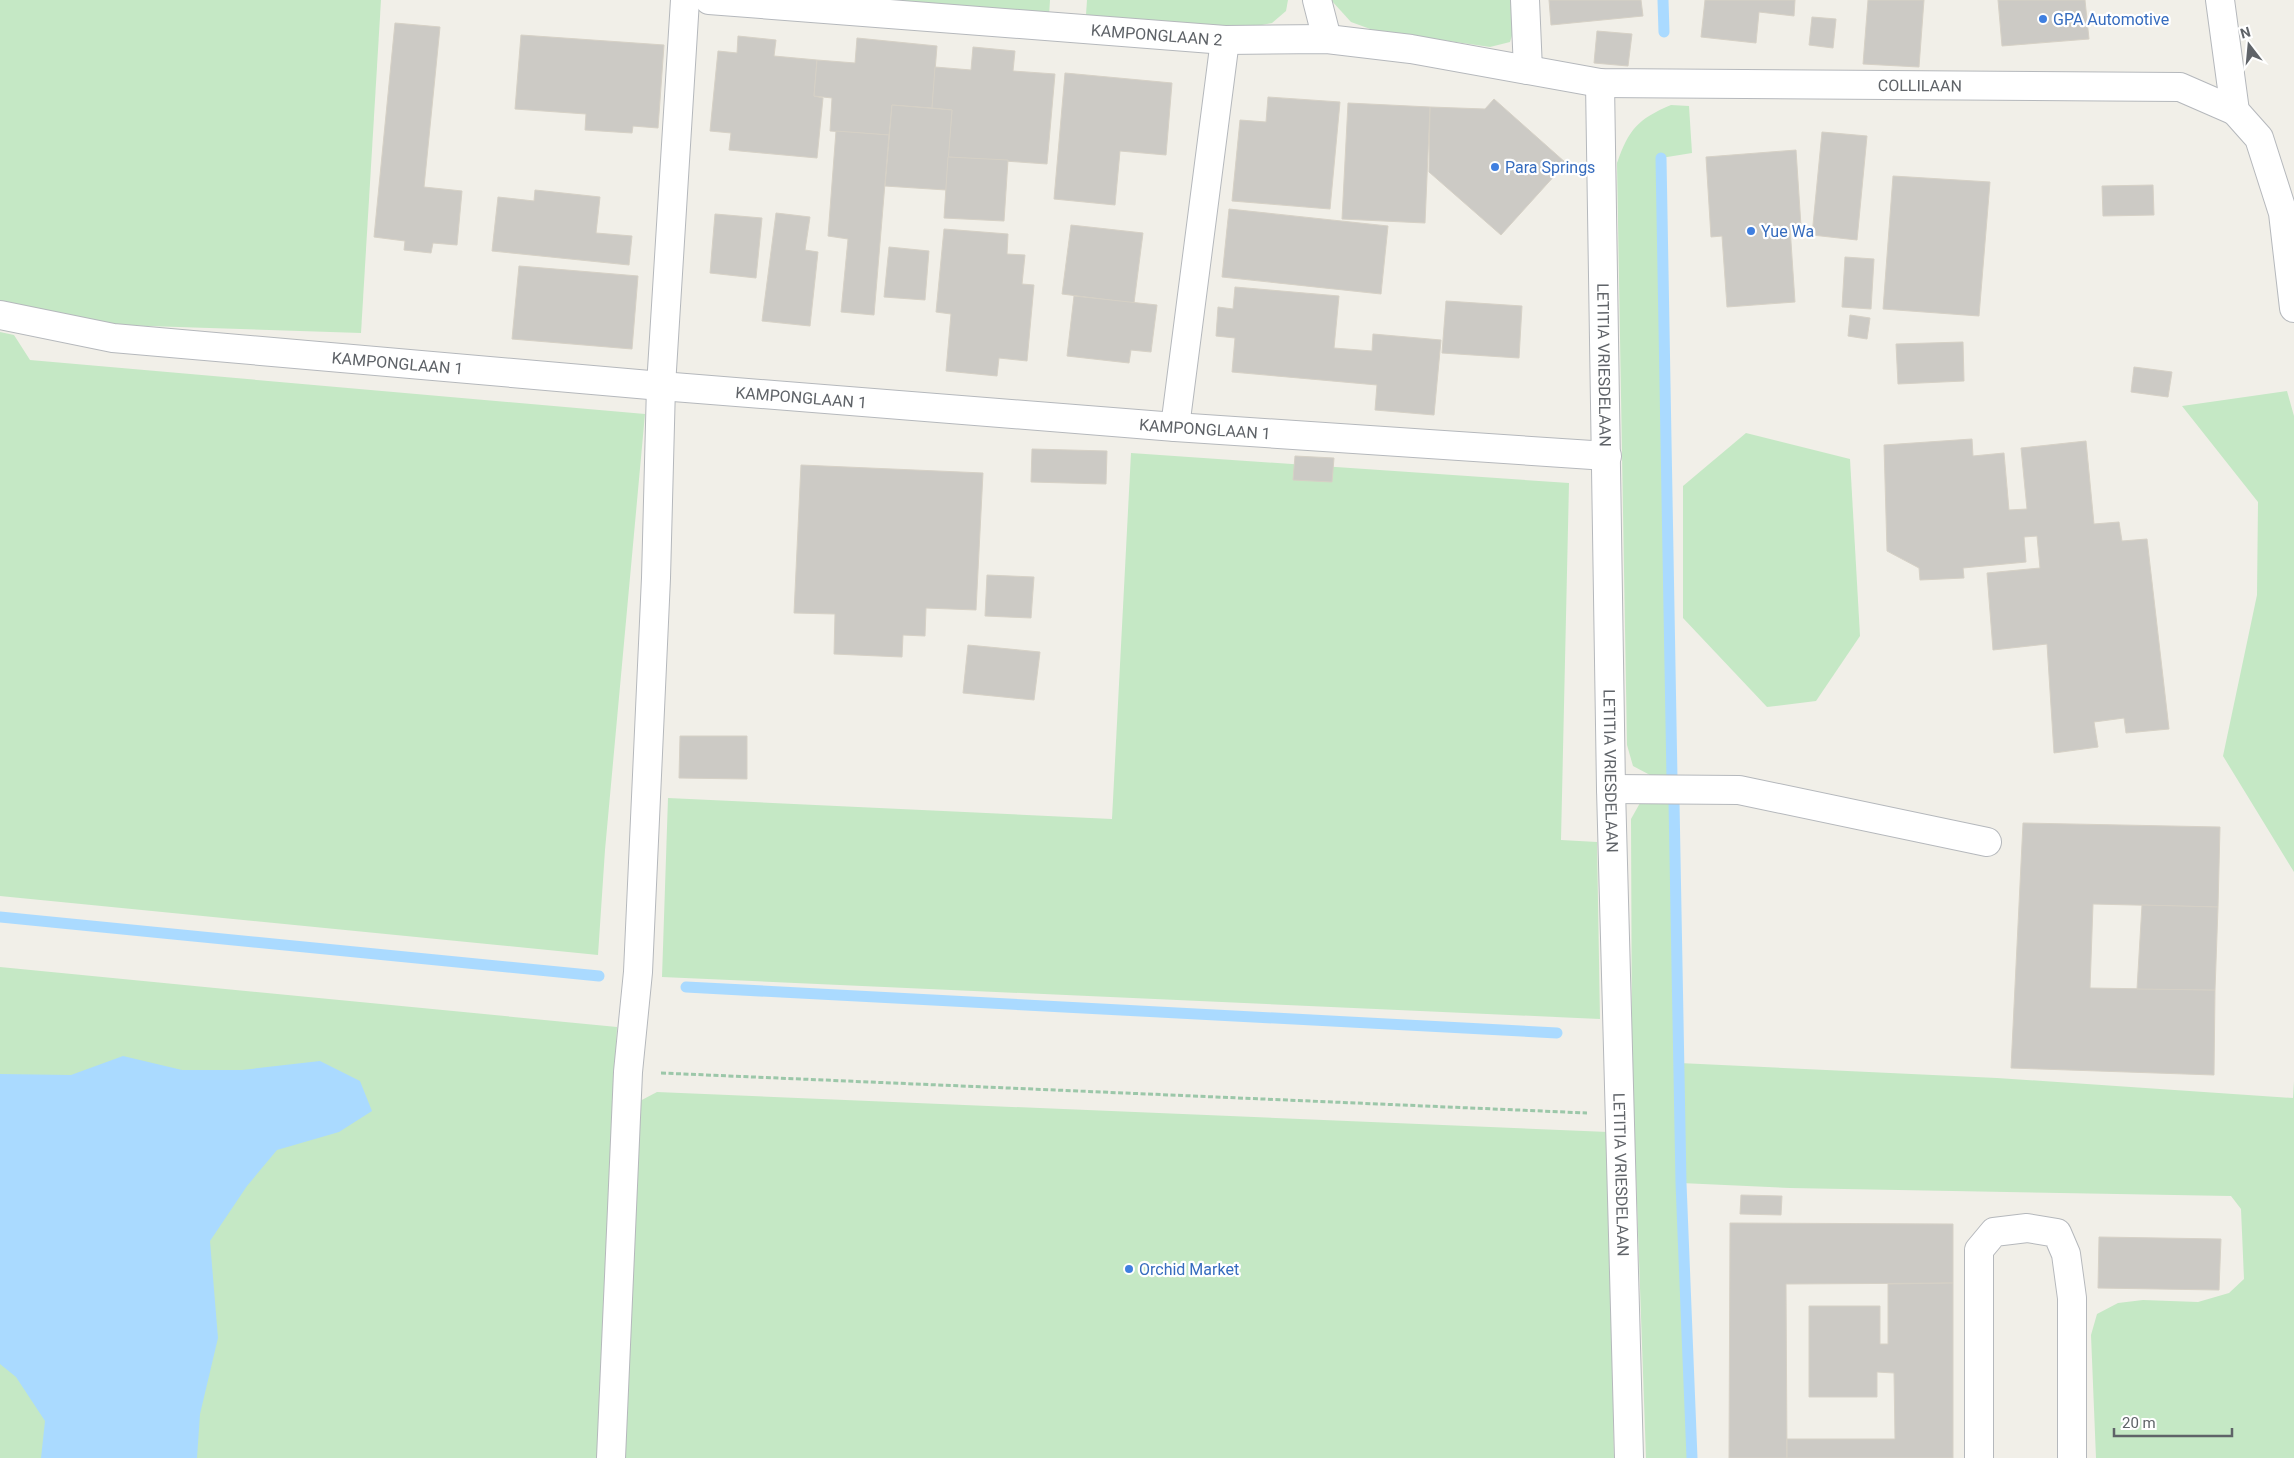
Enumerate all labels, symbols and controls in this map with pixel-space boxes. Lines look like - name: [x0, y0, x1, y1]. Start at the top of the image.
- place label: GPA Automotive: [2053, 10, 2169, 29]
- marker: GPA Automotive: [2037, 13, 2049, 25]
- street label: KAMPONGLAAN 2: [1090, 20, 1223, 49]
- north arrow: [2224, 20, 2274, 70]
- text: N: [2238, 23, 2252, 42]
- street label: COLLILAAN: [1878, 75, 1962, 95]
- place label: Para Springs: [1505, 158, 1595, 177]
- marker: Para Springs: [1489, 161, 1501, 173]
- place label: Yue Wa: [1761, 222, 1814, 241]
- marker: Yue Wa: [1745, 225, 1757, 237]
- street label: LETITIA VRIESDELAAN: [1594, 283, 1615, 447]
- street label: KAMPONGLAAN 1: [331, 348, 464, 378]
- street label: KAMPONGLAAN 1: [735, 382, 868, 412]
- street label: KAMPONGLAAN 1: [1138, 415, 1271, 443]
- street label: LETITIA VRIESDELAAN: [1600, 689, 1622, 853]
- street label: LETITIA VRIESDELAAN: [1610, 1093, 1633, 1257]
- place label: Orchid Market: [1139, 1260, 1239, 1279]
- marker: Orchid Market: [1123, 1263, 1135, 1275]
- scale bar: [2114, 1406, 2232, 1438]
- text: 20 m: [2122, 1414, 2156, 1432]

